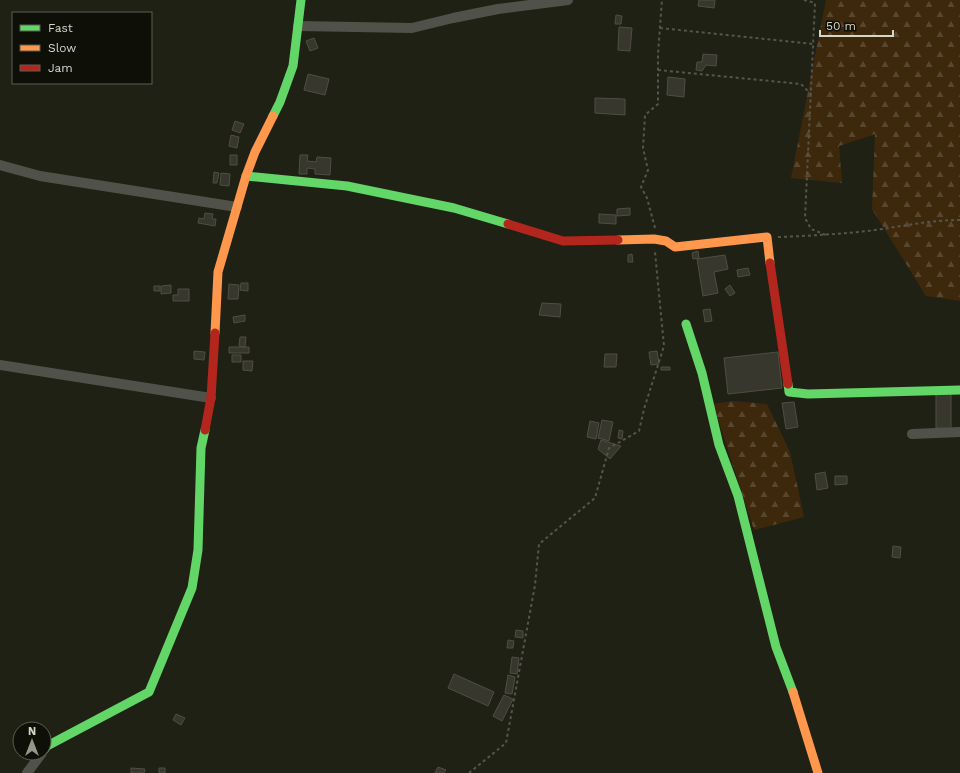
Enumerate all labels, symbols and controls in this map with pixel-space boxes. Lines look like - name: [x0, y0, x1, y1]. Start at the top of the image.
- legend: [12, 12, 152, 84]
- scale bar: [820, 12, 893, 38]
- text: 50 m: [826, 19, 856, 33]
- text: Fast: [48, 21, 73, 35]
- text: Slow: [48, 41, 76, 55]
- text: Jam: [48, 61, 73, 75]
- north arrow: [12, 721, 52, 761]
- text: N: [28, 725, 36, 738]

